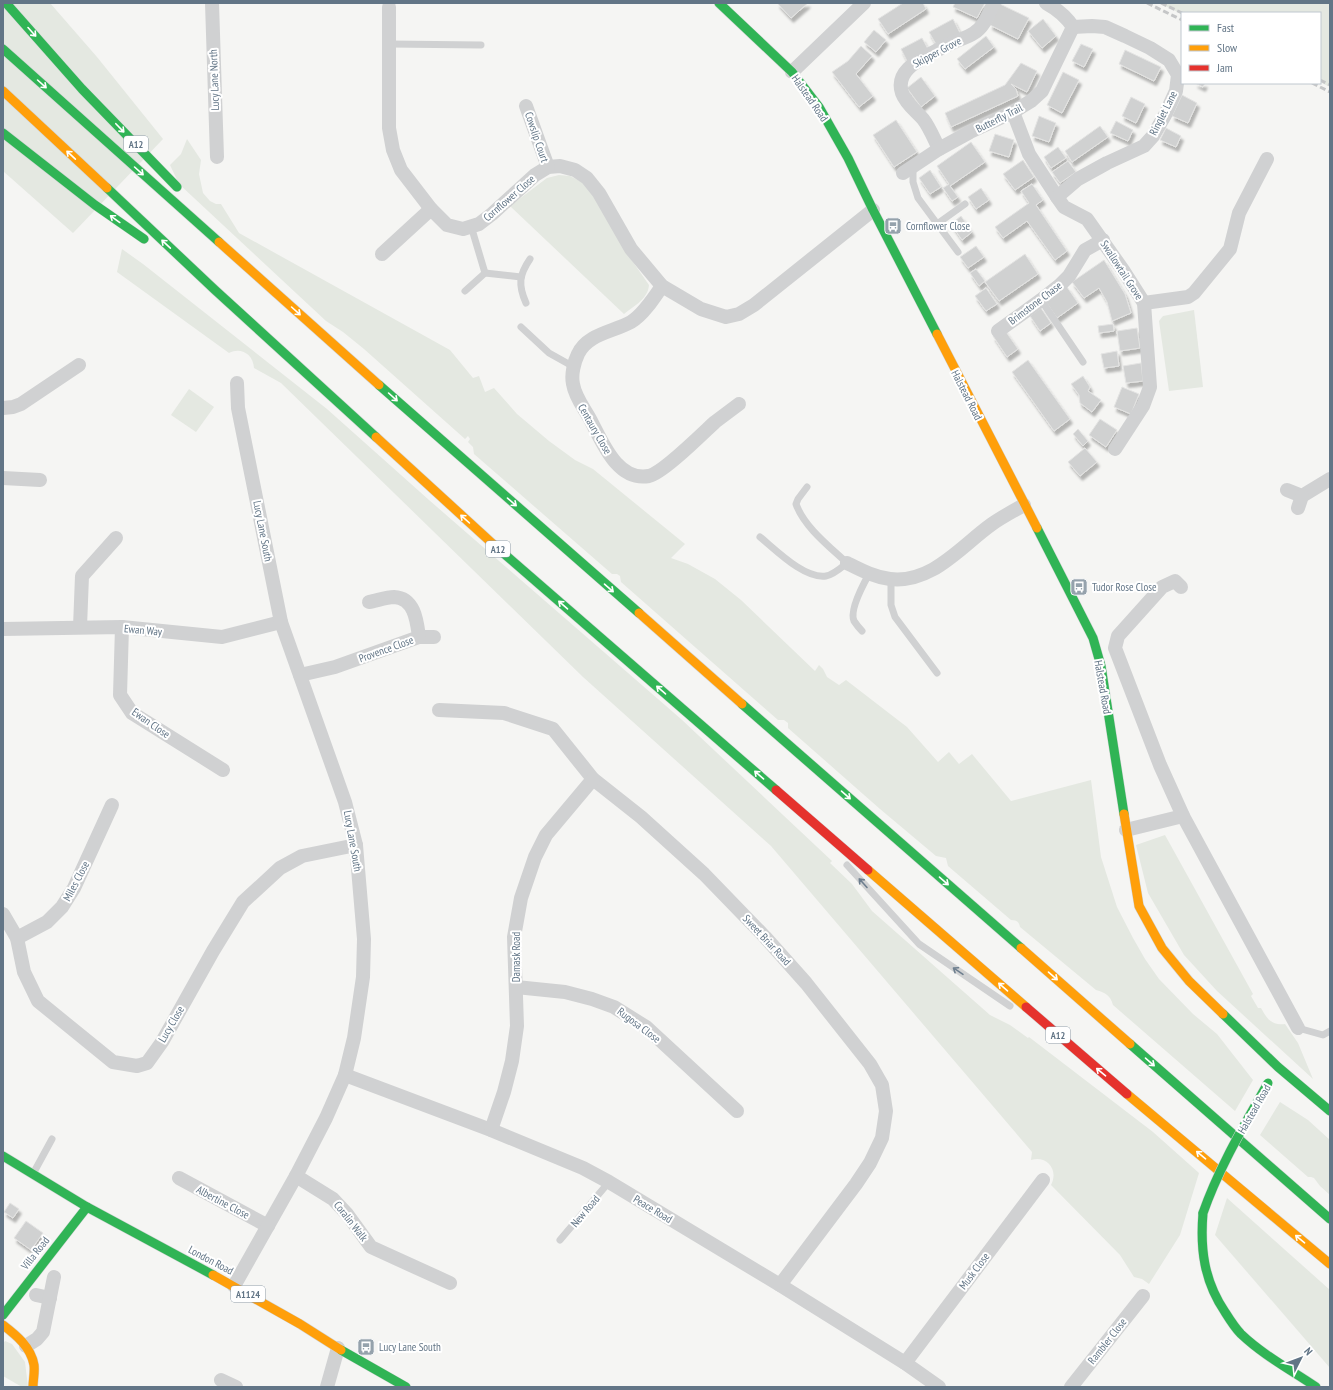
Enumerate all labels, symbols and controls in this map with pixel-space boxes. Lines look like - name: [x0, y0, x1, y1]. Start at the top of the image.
- legend: [1181, 12, 1321, 84]
- text: Fast: [1217, 20, 1235, 35]
- one-way arrow: [27, 27, 36, 37]
- street label: Skipper Grove: [910, 33, 964, 71]
- text: Slow: [1217, 40, 1238, 55]
- street label: Lucy Lane North: [206, 49, 222, 111]
- text: Jam: [1216, 60, 1233, 75]
- street label: Halstead Road: [789, 72, 831, 124]
- one-way arrow: [37, 80, 48, 89]
- street label: Ringlet Lane: [1146, 88, 1180, 138]
- street label: Butterfly Trail: [973, 100, 1025, 136]
- street label: Cowslip Court: [522, 110, 552, 164]
- one-way arrow: [115, 123, 125, 133]
- road number: A12: [124, 136, 148, 152]
- one-way arrow: [66, 151, 76, 160]
- one-way arrow: [134, 166, 144, 176]
- street label: Cornflower Close: [480, 171, 538, 224]
- one-way arrow: [110, 215, 121, 223]
- bus stop icon: Cornflower Close: [883, 216, 903, 236]
- place label: Cornflower Close: [906, 219, 970, 233]
- street label: Swallowtail Grove: [1097, 237, 1147, 303]
- one-way arrow: [161, 240, 171, 249]
- street label: Brimstone Chase: [1005, 278, 1065, 328]
- one-way arrow: [291, 306, 301, 316]
- street label: Halstead Road: [948, 368, 986, 423]
- one-way arrow: [388, 393, 398, 402]
- street label: Centaury Close: [575, 401, 615, 457]
- one-way arrow: [506, 497, 516, 506]
- street label: Lucy Lane South: [250, 499, 276, 563]
- one-way arrow: [460, 514, 470, 524]
- road number: A12: [486, 541, 510, 557]
- bus stop icon: Tudor Rose Close: [1069, 577, 1089, 597]
- place label: Tudor Rose Close: [1092, 580, 1157, 594]
- one-way arrow: [604, 583, 615, 592]
- one-way arrow: [558, 601, 568, 610]
- street label: Ewan Way: [123, 621, 163, 639]
- street label: Provence Close: [357, 632, 416, 665]
- street label: Halstead Road: [1091, 659, 1115, 715]
- one-way arrow: [656, 686, 666, 695]
- street label: Ewan Close: [129, 705, 173, 741]
- one-way arrow: [754, 771, 764, 780]
- one-way arrow: [841, 791, 852, 800]
- street label: Lucy Lane South: [341, 809, 365, 873]
- street label: Miles Close: [60, 858, 93, 903]
- one-way arrow: [939, 876, 949, 885]
- one-way arrow: [859, 878, 868, 888]
- street label: Sweet Briar Road: [740, 912, 794, 969]
- street label: Damask Road: [509, 931, 523, 982]
- one-way arrow: [953, 967, 964, 975]
- one-way arrow: [1047, 971, 1057, 980]
- one-way arrow: [997, 982, 1008, 991]
- street label: Lucy Close: [155, 1003, 187, 1045]
- street label: Rugosa Close: [615, 1004, 664, 1046]
- road number: A12: [1046, 1027, 1070, 1043]
- one-way arrow: [1145, 1057, 1156, 1066]
- one-way arrow: [1096, 1067, 1106, 1076]
- street label: Halstead Road: [1234, 1082, 1274, 1136]
- one-way arrow: [1195, 1151, 1206, 1160]
- street label: Albertine Close: [194, 1182, 252, 1222]
- street label: New Road: [568, 1192, 603, 1230]
- street label: Peace Road: [631, 1192, 675, 1226]
- street label: Coralin Walk: [331, 1198, 371, 1244]
- street label: Villa Road: [17, 1233, 52, 1273]
- one-way arrow: [1295, 1234, 1305, 1243]
- street label: London Road: [186, 1242, 236, 1278]
- street label: Musk Close: [956, 1249, 993, 1292]
- road number: A1124: [231, 1286, 265, 1302]
- street label: Rambler Close: [1085, 1315, 1130, 1367]
- bus stop icon: Lucy Lane South: [356, 1337, 376, 1357]
- north arrow: [1281, 1338, 1321, 1378]
- place label: Lucy Lane South: [379, 1340, 441, 1354]
- text: N: [1301, 1344, 1316, 1358]

